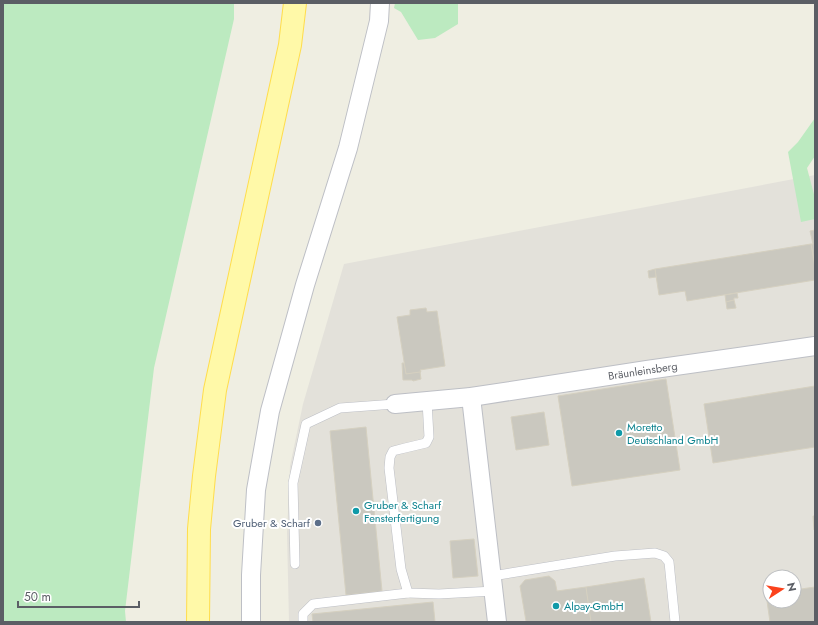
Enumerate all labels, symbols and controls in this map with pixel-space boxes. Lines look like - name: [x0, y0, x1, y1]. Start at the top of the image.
- street label: Bräunleinsberg: [607, 358, 678, 384]
- place label: Moretto Deutschland GmbH: [627, 419, 718, 448]
- marker: Moretto Deutschland GmbH: [614, 428, 624, 438]
- place label: Gruber & Scharf Fensterfertigung: [364, 497, 442, 526]
- marker: Gruber & Scharf Fensterfertigung: [351, 506, 361, 516]
- place label: Gruber & Scharf: [233, 515, 311, 531]
- marker: Gruber & Scharf: [313, 518, 323, 528]
- north arrow: [762, 569, 802, 609]
- text: N: [783, 581, 801, 593]
- scale bar: [18, 583, 139, 609]
- text: 50 m: [24, 588, 51, 606]
- place label: Alpay-GmbH: [564, 598, 624, 614]
- marker: Alpay-GmbH: [551, 601, 561, 611]

